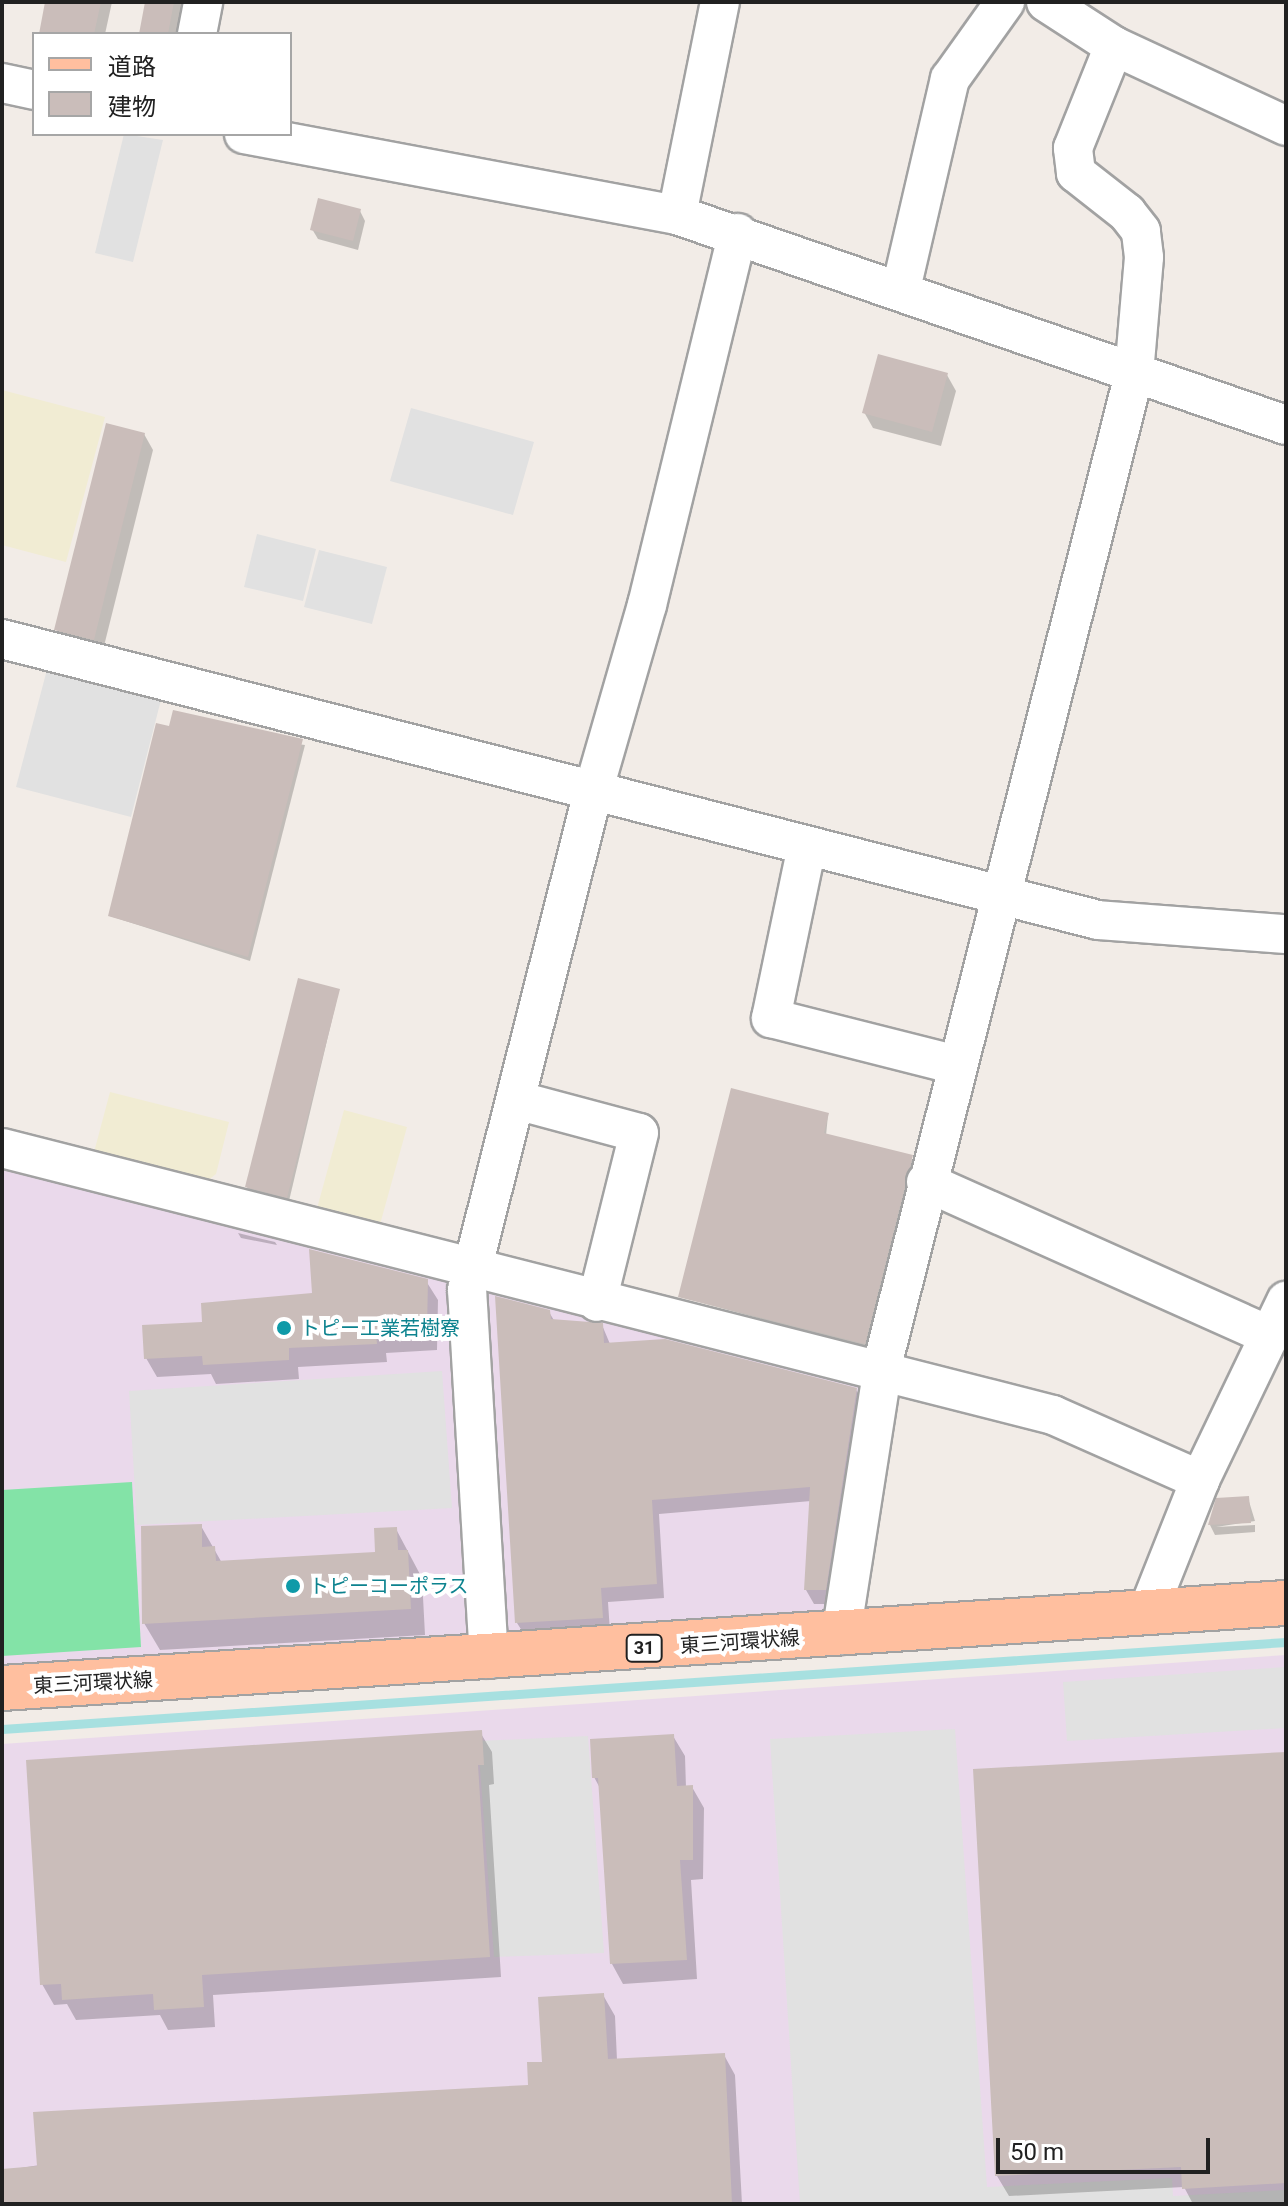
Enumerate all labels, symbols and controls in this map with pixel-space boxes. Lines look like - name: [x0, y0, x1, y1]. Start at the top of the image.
- legend: [32, 32, 292, 136]
- text: 道路: [108, 53, 156, 81]
- text: 建物: [108, 93, 156, 121]
- place label: トピー工業若樹寮: [300, 1316, 460, 1340]
- marker: トピー工業若樹寮: [275, 1319, 293, 1337]
- place label: トピーコーポラス: [309, 1574, 469, 1598]
- marker: トピーコーポラス: [284, 1577, 302, 1595]
- street label: 東三河環状線: [679, 1626, 801, 1658]
- road number: 31: [624, 1634, 664, 1662]
- street label: 東三河環状線: [32, 1668, 154, 1698]
- scale bar: [1000, 2122, 1214, 2172]
- text: 50 m: [1010, 2138, 1064, 2166]

